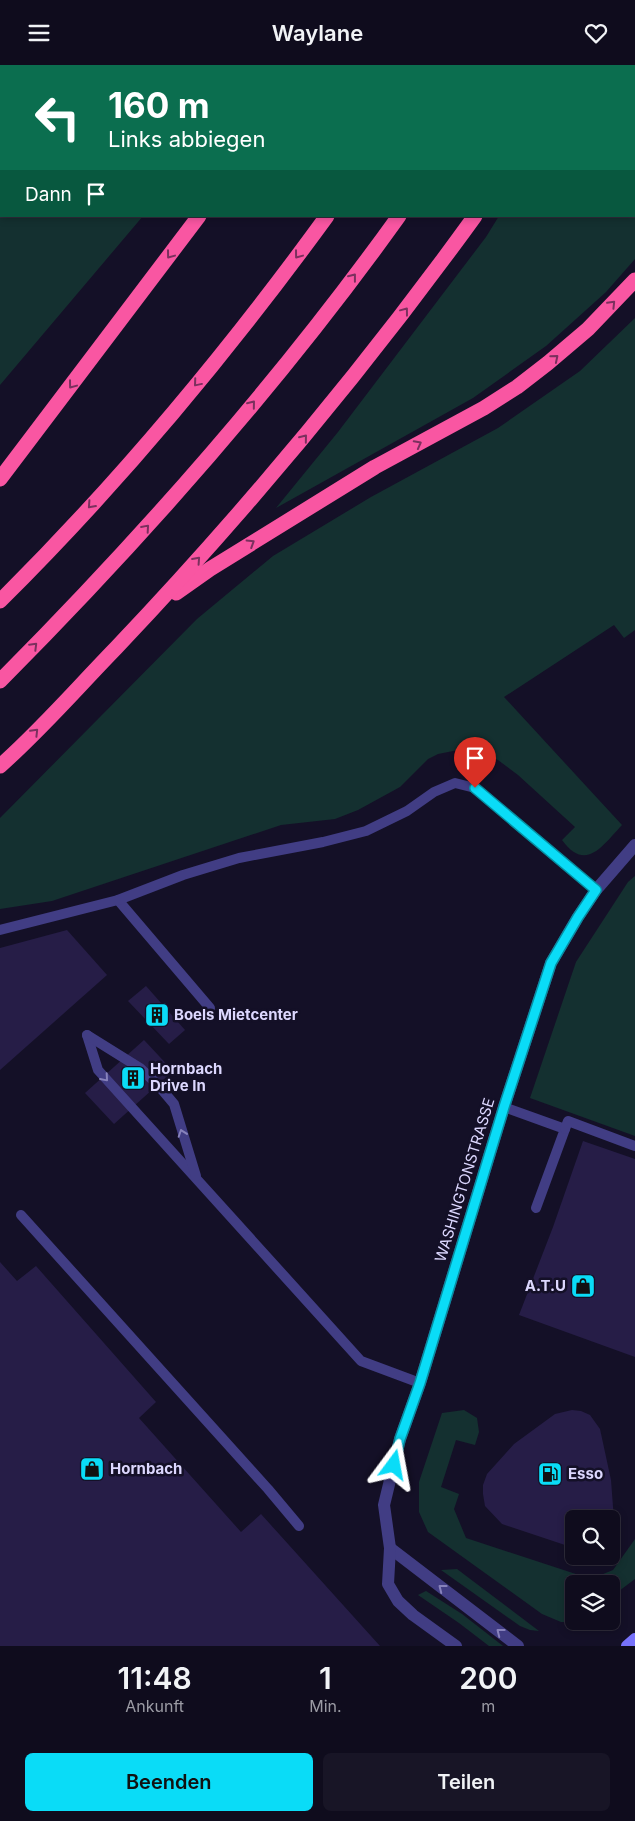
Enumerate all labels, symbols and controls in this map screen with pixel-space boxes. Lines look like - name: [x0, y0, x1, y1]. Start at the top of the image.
- icon: menu: [25, 19, 53, 47]
- icon: heart: [582, 19, 610, 47]
- text: Waylane: [272, 20, 363, 46]
- text: 160 m: [108, 84, 210, 126]
- icon: left: [25, 85, 90, 150]
- text: Links abbiegen: [108, 126, 265, 152]
- icon: arrive: [82, 180, 110, 208]
- text: Dann: [25, 183, 72, 206]
- one-way arrow: [167, 249, 176, 259]
- one-way arrow: [295, 249, 304, 259]
- one-way arrow: [347, 274, 356, 283]
- one-way arrow: [606, 301, 615, 310]
- one-way arrow: [399, 308, 407, 317]
- one-way arrow: [549, 354, 558, 363]
- one-way arrow: [194, 377, 203, 386]
- one-way arrow: [69, 379, 78, 389]
- one-way arrow: [246, 401, 255, 410]
- one-way arrow: [298, 435, 306, 444]
- one-way arrow: [412, 440, 421, 450]
- one-way arrow: [87, 500, 96, 509]
- one-way arrow: [140, 524, 149, 533]
- one-way arrow: [245, 540, 254, 549]
- one-way arrow: [191, 557, 200, 566]
- one-way arrow: [29, 643, 38, 652]
- one-way arrow: [29, 729, 38, 738]
- pin: [454, 737, 496, 788]
- icon: arrive: [461, 744, 489, 772]
- building icon: Boels Mietcenter: [144, 1002, 170, 1028]
- place label: Boels Mietcenter: [174, 1005, 298, 1024]
- place label: Hornbach Drive In: [150, 1059, 222, 1095]
- building icon: Hornbach Drive In: [120, 1065, 146, 1091]
- one-way arrow: [99, 1072, 107, 1081]
- street label: WASHINGTONSTRASSE: [430, 1095, 499, 1264]
- one-way arrow: [178, 1129, 188, 1137]
- shop icon: A.T.U: [570, 1273, 596, 1299]
- place label: A.T.U: [525, 1276, 566, 1295]
- position arrow: [367, 1438, 419, 1490]
- shop icon: Hornbach: [79, 1456, 105, 1482]
- place label: Hornbach: [110, 1459, 182, 1478]
- fuel station icon: Esso: [537, 1461, 563, 1487]
- place label: Esso: [568, 1464, 603, 1483]
- map controls: [565, 1510, 620, 1630]
- button: search: [565, 1510, 620, 1565]
- button: layers: [565, 1575, 620, 1630]
- one-way arrow: [438, 1585, 447, 1594]
- one-way arrow: [497, 1629, 506, 1637]
- text: 11:48: [118, 1660, 192, 1696]
- text: 1: [319, 1660, 332, 1696]
- text: 200: [459, 1660, 517, 1696]
- text: Ankunft: [125, 1696, 184, 1716]
- text: Min.: [309, 1696, 342, 1716]
- text: m: [481, 1696, 495, 1716]
- button: Beenden: [25, 1753, 313, 1811]
- button: Teilen: [323, 1753, 610, 1811]

